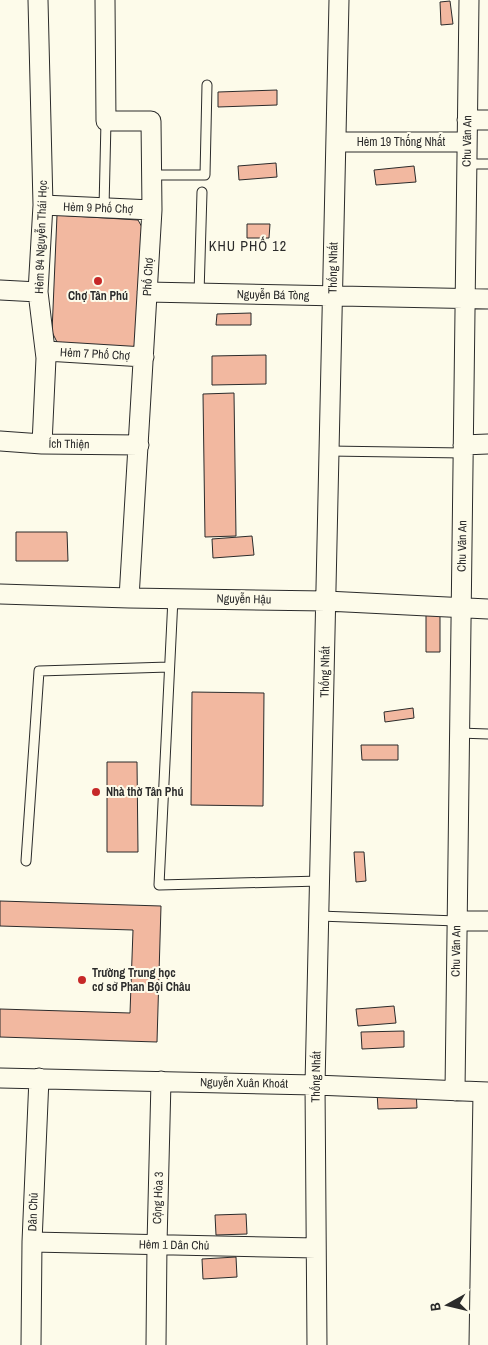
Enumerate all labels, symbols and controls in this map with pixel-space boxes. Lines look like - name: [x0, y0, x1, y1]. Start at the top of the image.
- street label: Chu Văn An: [459, 115, 475, 167]
- street label: Hẻm 19 Thống Nhất: [357, 134, 445, 150]
- street label: Hẻm 94 Nguyễn Thái Học: [31, 180, 51, 294]
- street label: Hẻm 9 Phố Chợ: [63, 199, 134, 217]
- district label: KHU PHỐ 12: [209, 236, 287, 255]
- street label: Thống Nhất: [325, 242, 341, 294]
- street label: Phố Chợ: [139, 257, 157, 297]
- marker: Chợ Tân Phú: [92, 275, 104, 287]
- street label: Nguyễn Bá Tòng: [237, 286, 310, 304]
- place label: Chợ Tân Phú: [68, 288, 128, 304]
- street label: Hẻm 7 Phố Chợ: [60, 344, 131, 364]
- street label: Ích Thiện: [48, 436, 90, 452]
- street label: Chu Văn An: [454, 520, 470, 572]
- street label: Nguyễn Hậu: [217, 591, 271, 607]
- street label: Thống Nhất: [317, 646, 333, 698]
- place label: Nhà thờ Tân Phú: [106, 784, 183, 800]
- marker: Nhà thờ Tân Phú: [90, 786, 102, 798]
- street label: Chu Văn An: [448, 925, 464, 977]
- place label: Trường Trung học cơ sở Phan Bội Châu: [92, 965, 190, 995]
- marker: Trường Trung học cơ sở Phan Bội Châu: [76, 974, 88, 986]
- street label: Thống Nhất: [308, 1051, 324, 1103]
- street label: Nguyễn Xuân Khoát: [200, 1074, 288, 1092]
- street label: Cộng Hòa 3: [149, 1171, 167, 1225]
- street label: Dân Chủ: [24, 1192, 42, 1232]
- street label: Hẻm 1 Dân Chủ: [139, 1236, 209, 1254]
- north arrow: [423, 1280, 473, 1330]
- text: B: [426, 1301, 445, 1312]

